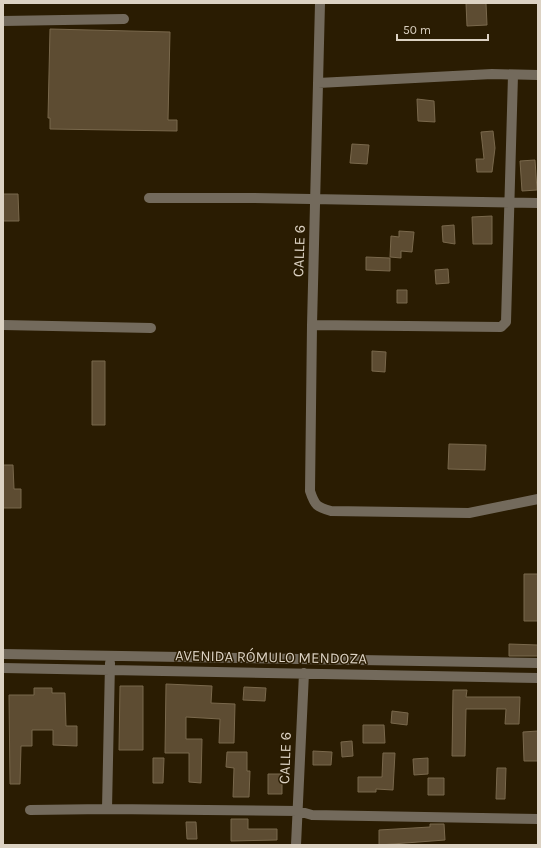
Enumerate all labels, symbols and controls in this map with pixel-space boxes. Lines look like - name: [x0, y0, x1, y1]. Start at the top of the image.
- scale bar: [397, 16, 488, 42]
- text: 50 m: [403, 23, 431, 37]
- street label: CALLE 6: [289, 224, 309, 278]
- street label: AVENIDA RÓMULO MENDOZA: [175, 646, 367, 668]
- street label: CALLE 6: [275, 731, 295, 785]

